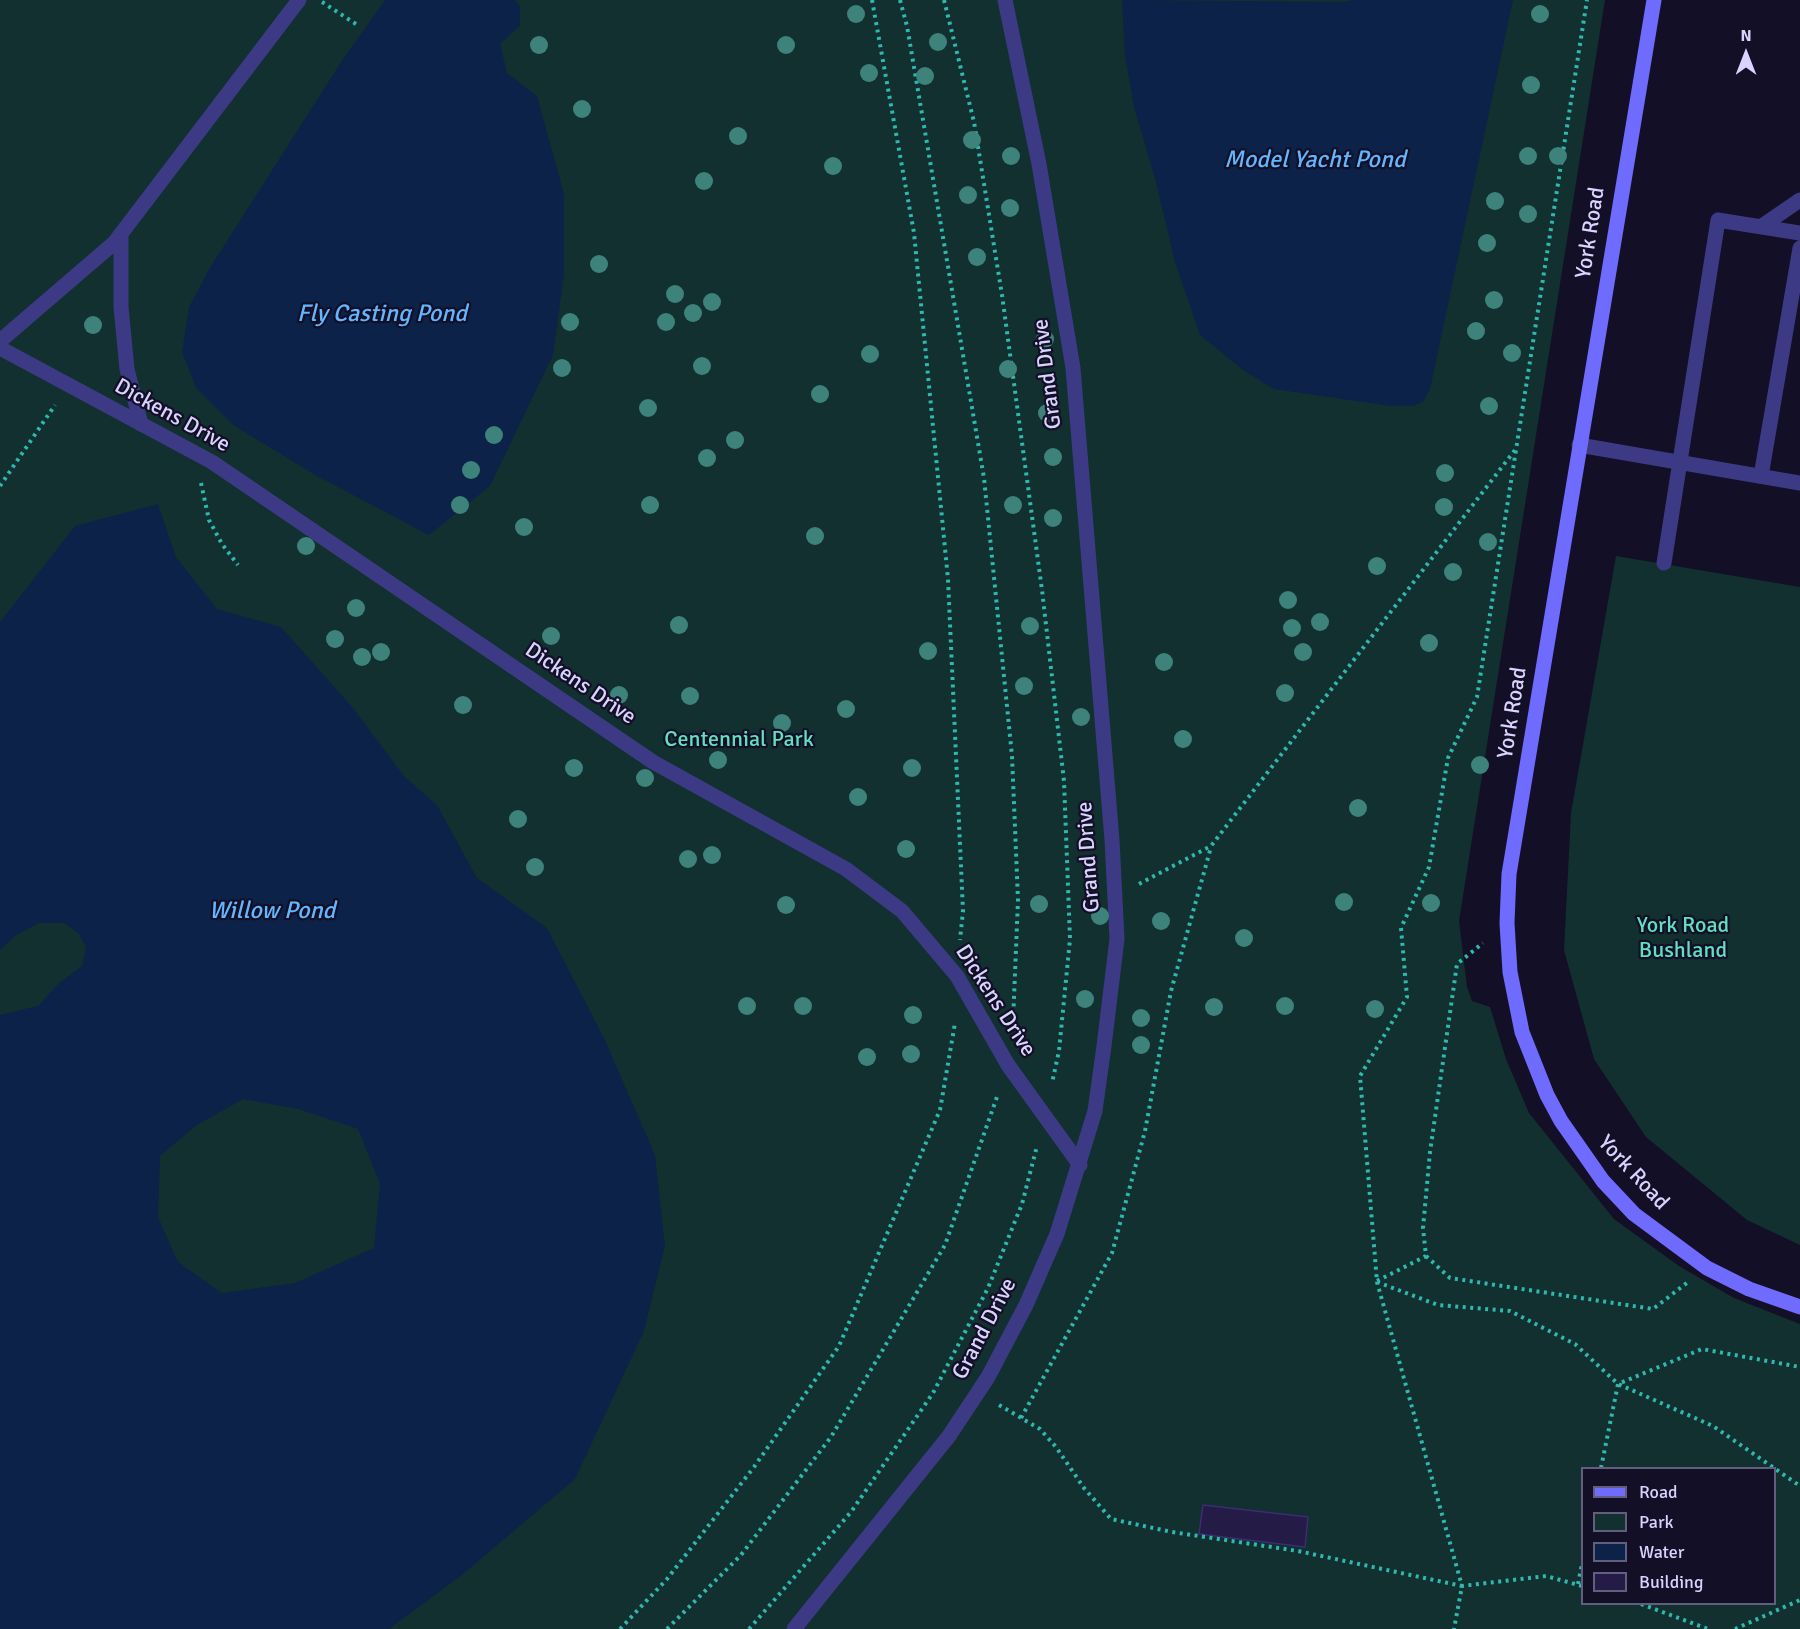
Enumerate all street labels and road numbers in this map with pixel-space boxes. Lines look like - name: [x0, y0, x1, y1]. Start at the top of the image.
- street label: York Road: [1571, 185, 1611, 281]
- street label: Grand Drive: [1028, 317, 1068, 431]
- street label: Dickens Drive: [110, 373, 234, 459]
- street label: Dickens Drive: [520, 637, 640, 731]
- street label: York Road: [1493, 665, 1533, 761]
- street label: Grand Drive: [1072, 801, 1106, 913]
- street label: Dickens Drive: [949, 940, 1041, 1062]
- street label: York Road: [1592, 1130, 1674, 1216]
- street label: Grand Drive: [947, 1274, 1023, 1384]

